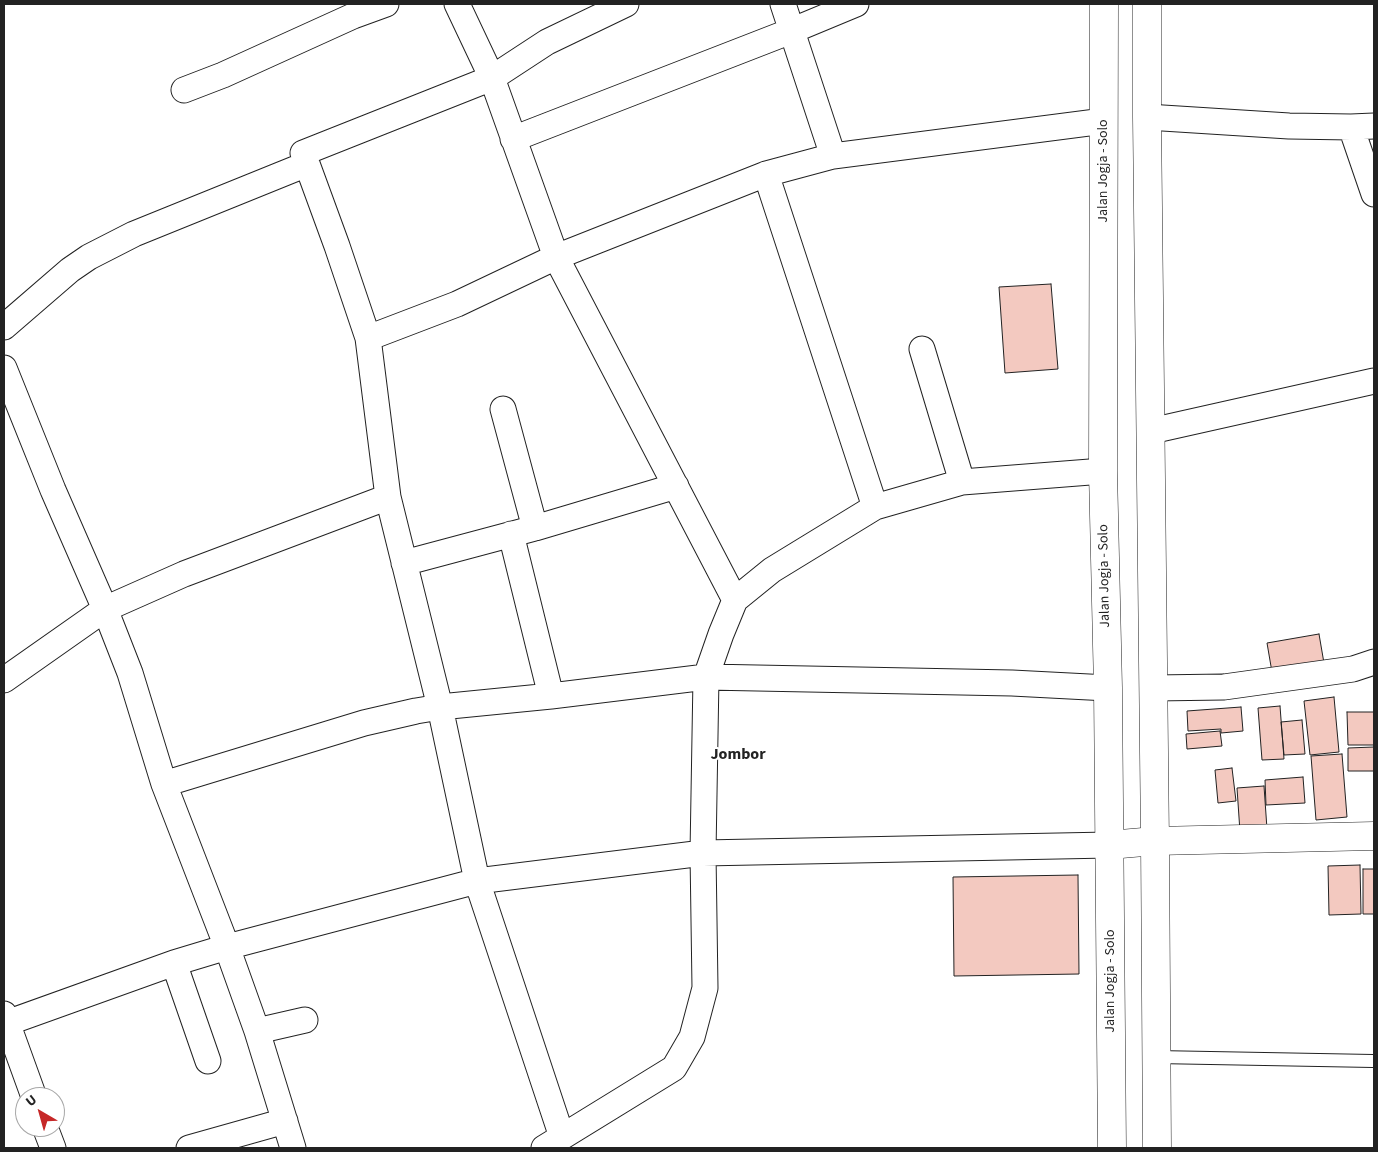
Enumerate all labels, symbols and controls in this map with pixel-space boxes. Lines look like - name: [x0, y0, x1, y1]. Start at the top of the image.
- street label: Jalan Jogja - Solo: [1096, 119, 1112, 223]
- street label: Jalan Jogja - Solo: [1096, 524, 1114, 628]
- district label: Jombor: [710, 745, 766, 765]
- street label: Jalan Jogja - Solo: [1103, 929, 1119, 1033]
- north arrow: [15, 1087, 65, 1137]
- text: U: [22, 1090, 41, 1112]

